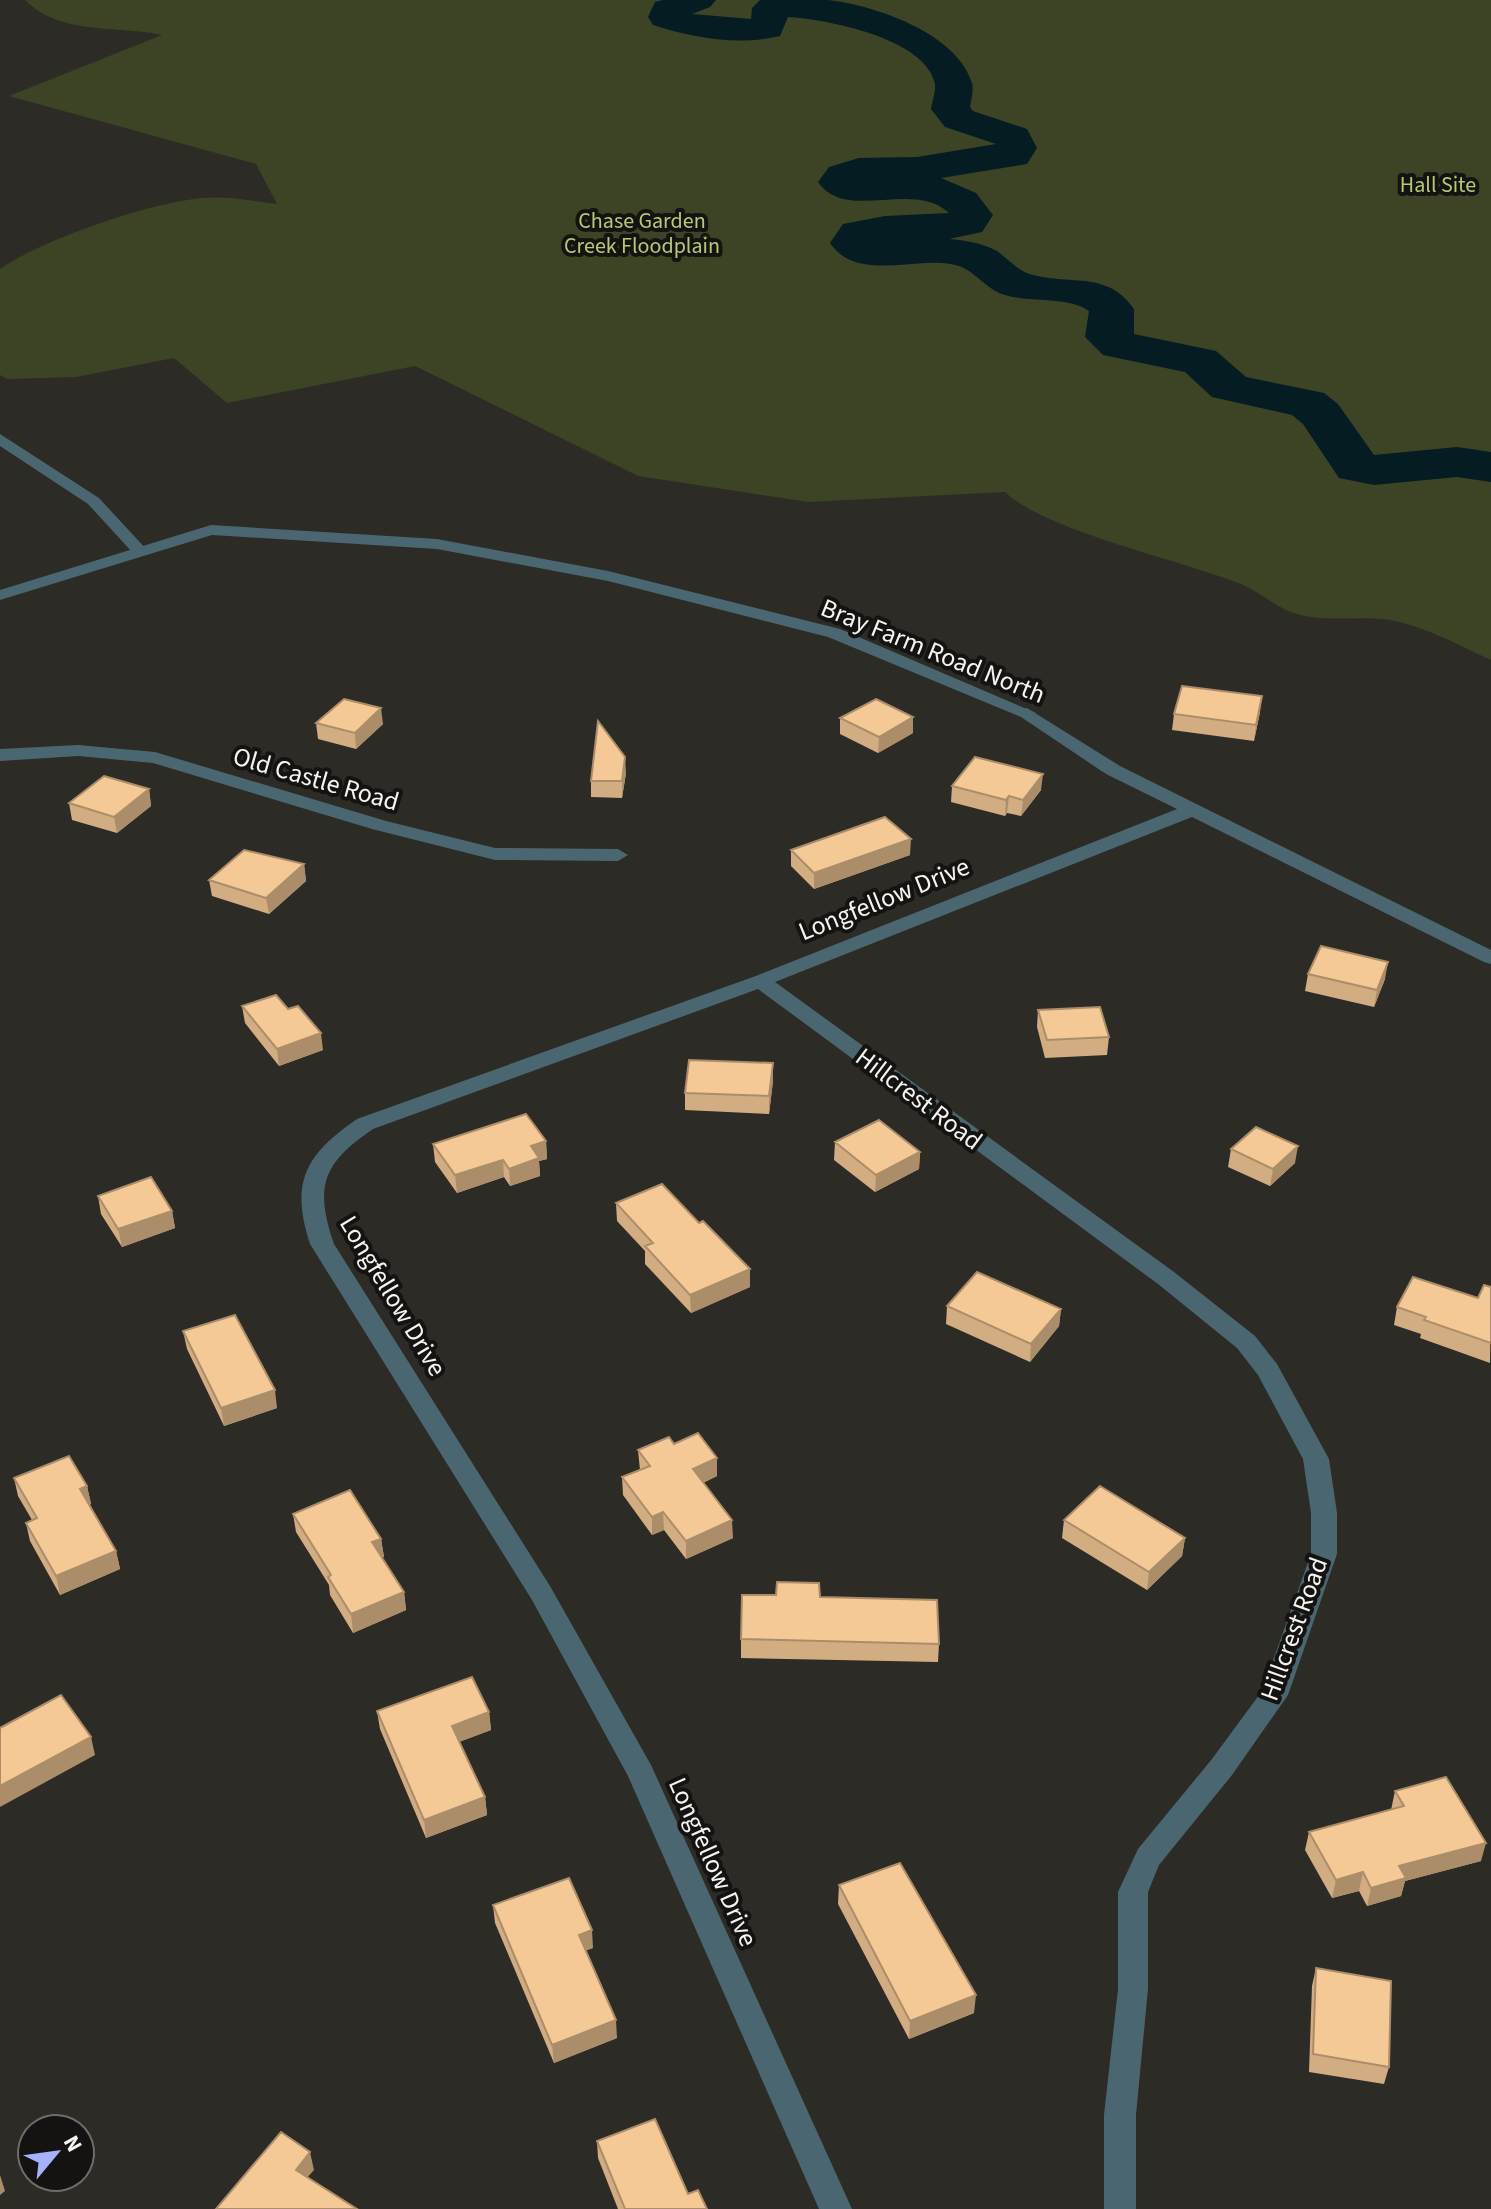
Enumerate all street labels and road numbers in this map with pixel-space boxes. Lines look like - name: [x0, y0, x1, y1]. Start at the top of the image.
- street label: Bray Farm Road North: [815, 589, 1051, 713]
- street label: Old Castle Road: [229, 738, 403, 820]
- street label: Longfellow Drive: [793, 848, 975, 950]
- street label: Hillcrest Road: [848, 1039, 990, 1159]
- street label: Longfellow Drive: [330, 1209, 456, 1383]
- street label: Hillcrest Road: [1251, 1552, 1337, 1706]
- street label: Longfellow Drive: [659, 1772, 767, 1952]

